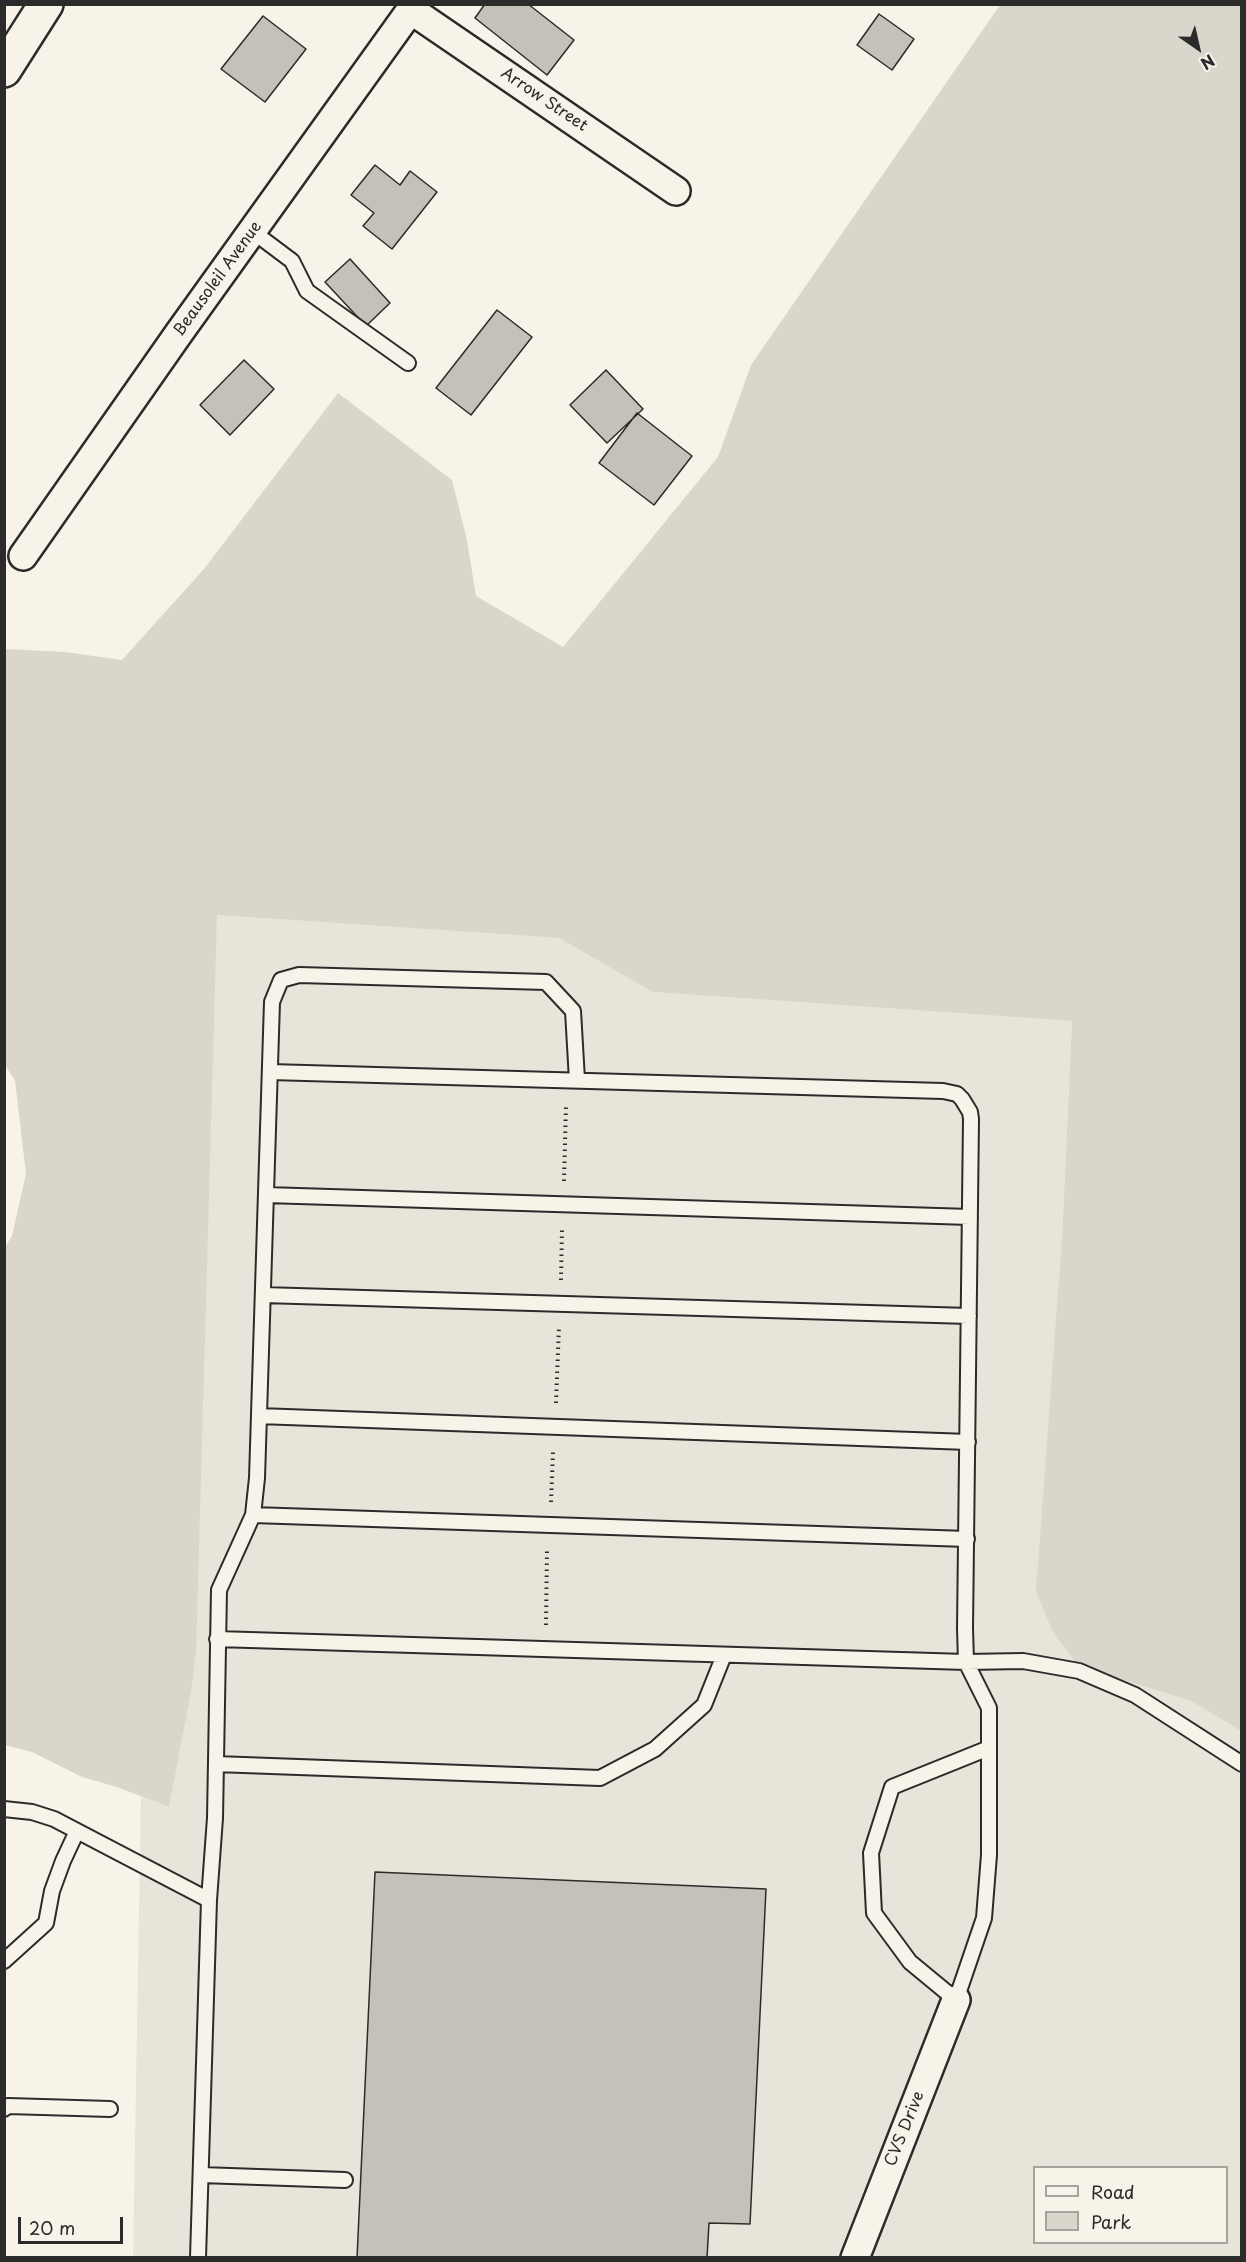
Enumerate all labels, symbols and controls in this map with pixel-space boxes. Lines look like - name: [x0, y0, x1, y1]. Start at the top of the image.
- north arrow: [1168, 18, 1228, 78]
- text: N: [1196, 49, 1220, 76]
- street label: Arrow Street: [497, 64, 591, 136]
- street label: Beausoleil Avenue: [170, 218, 266, 340]
- street label: CVS Drive: [881, 2089, 929, 2169]
- legend: [1033, 2166, 1228, 2244]
- text: Road: [1091, 2178, 1135, 2205]
- scale bar: [21, 2205, 126, 2243]
- text: Park: [1091, 2208, 1131, 2235]
- text: 20 m: [29, 2214, 75, 2241]

